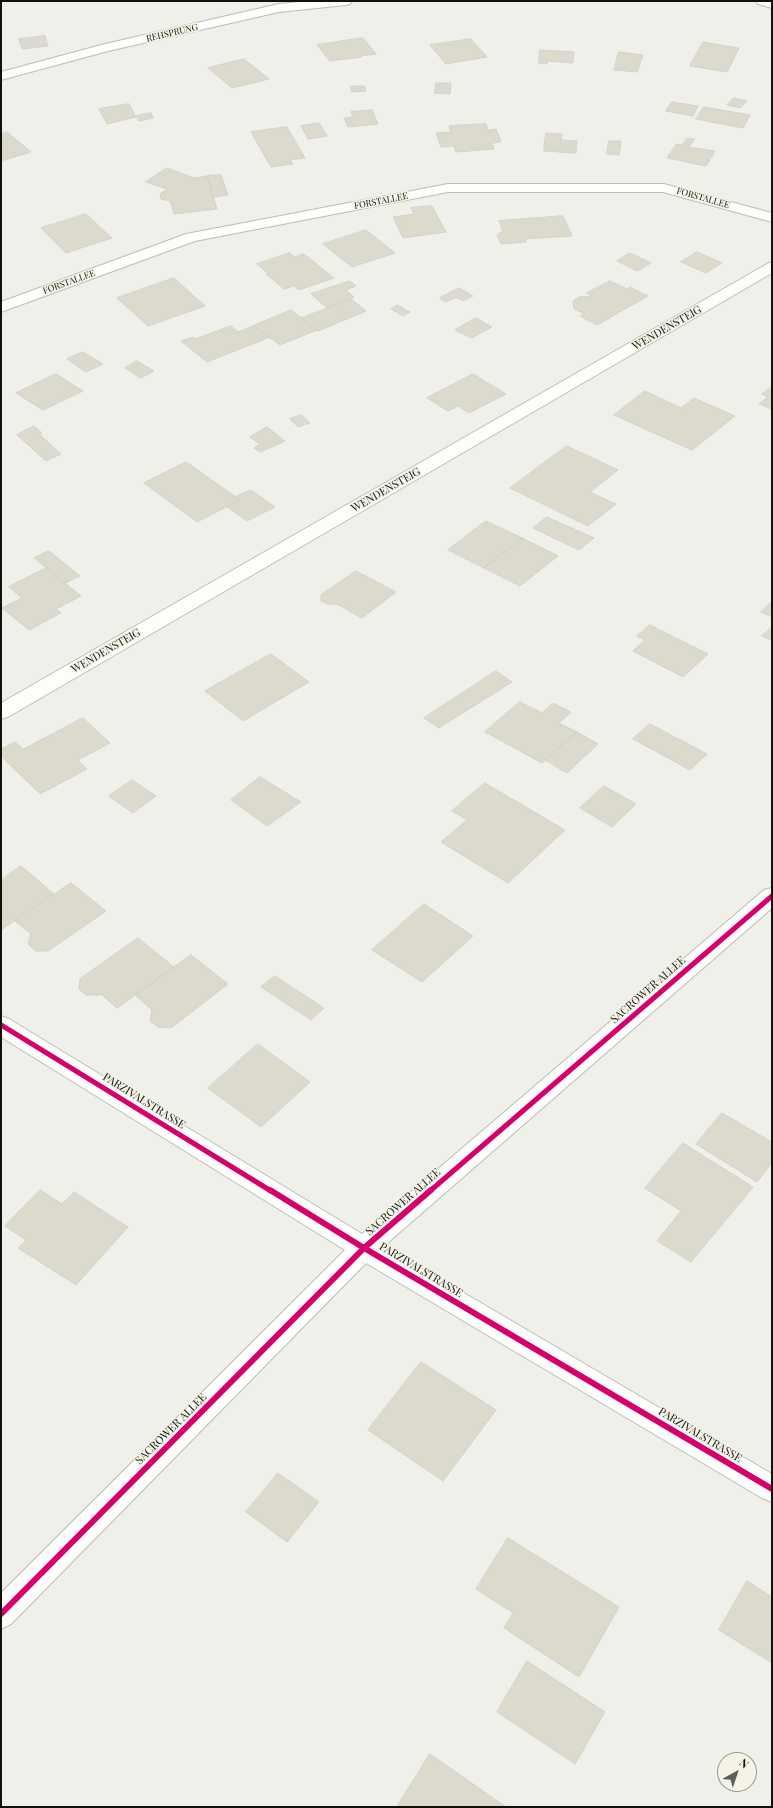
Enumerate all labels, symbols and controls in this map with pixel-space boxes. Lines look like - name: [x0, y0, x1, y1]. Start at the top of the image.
- street label: REHSPRUNG: [145, 22, 199, 44]
- street label: FORSTALLEE: [675, 185, 731, 211]
- street label: FORSTALLEE: [353, 190, 409, 212]
- street label: FORSTALLEE: [42, 268, 96, 296]
- street label: WENDENSTEIG: [630, 303, 704, 353]
- street label: WENDENSTEIG: [349, 465, 423, 515]
- street label: WENDENSTEIG: [69, 626, 143, 676]
- street label: SACROWER ALLEE: [608, 954, 688, 1026]
- street label: PARZIVALSTRASSE: [100, 1070, 188, 1132]
- street label: SACROWER ALLEE: [363, 1166, 443, 1238]
- street label: PARZIVALSTRASSE: [377, 1240, 465, 1300]
- street label: SACROWER ALLEE: [133, 1391, 209, 1467]
- street label: PARZIVALSTRASSE: [656, 1405, 744, 1465]
- north arrow: [717, 1752, 757, 1792]
- text: N: [737, 1755, 752, 1771]

